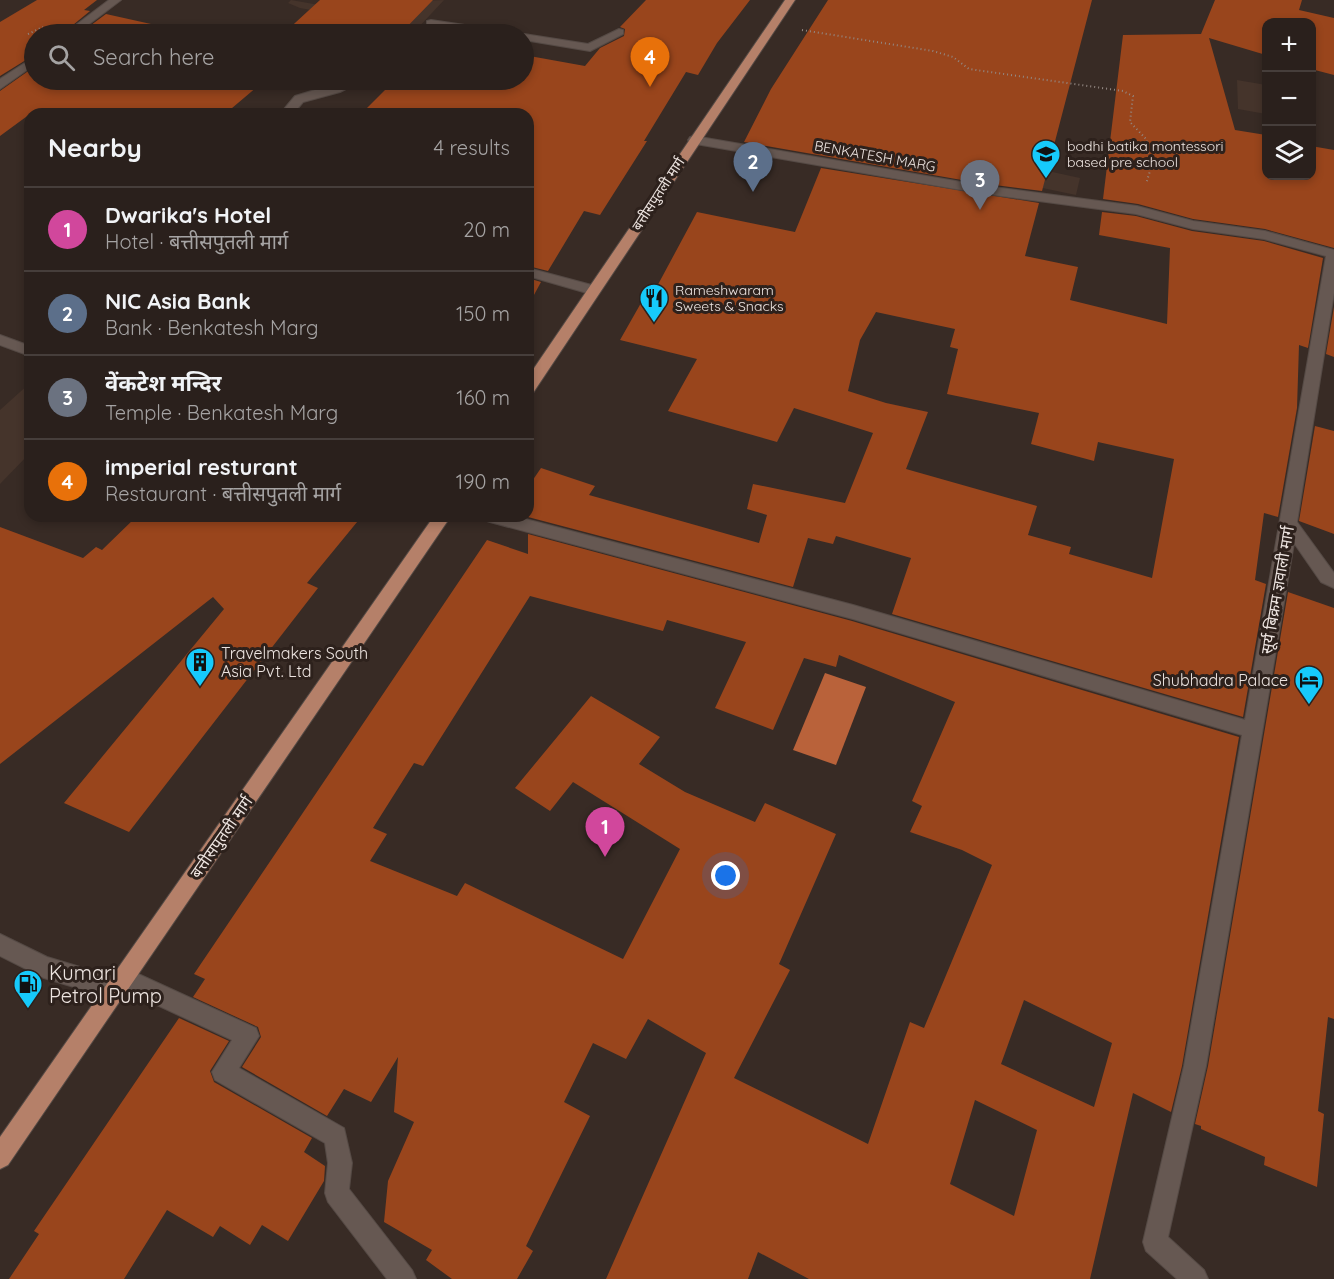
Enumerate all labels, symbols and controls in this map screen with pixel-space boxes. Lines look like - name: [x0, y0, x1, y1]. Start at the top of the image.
- map controls: [1262, 18, 1316, 180]
- button: +: [1262, 18, 1316, 72]
- search box: [24, 24, 534, 90]
- pin: 4: [630, 38, 670, 87]
- icon: search: [45, 41, 78, 74]
- text: Search here: [93, 43, 214, 71]
- button: −: [1262, 72, 1316, 126]
- button: layers: [1262, 126, 1316, 180]
- text: Nearby: [48, 131, 142, 164]
- text: 4 results: [434, 135, 510, 160]
- street label: BENKATESH MARG: [813, 136, 937, 176]
- place label: bodhi batika montessori based pre school: [1067, 137, 1224, 171]
- school or university icon: bodhi batika montessori based pre school: [1030, 138, 1062, 180]
- pin: 2: [734, 142, 772, 192]
- street label: बत्तीसपुतली मार्ग: [628, 153, 690, 234]
- pin: 3: [960, 160, 1000, 210]
- text: Dwarika's Hotel: [105, 201, 271, 229]
- text: 1: [64, 217, 71, 242]
- text: 20 m: [463, 217, 510, 242]
- text: Hotel · बत्तीसपुतली मार्ग: [105, 229, 288, 254]
- place label: Rameshwaram Sweets & Snacks: [675, 281, 784, 315]
- restaurant icon: Rameshwaram Sweets & Snacks: [638, 282, 670, 324]
- text: NIC Asia Bank: [105, 287, 251, 315]
- text: 2: [62, 301, 73, 326]
- text: 150 m: [456, 301, 510, 326]
- text: Bank · Benkatesh Marg: [105, 315, 319, 340]
- text: वेंकटेश मन्दिर: [105, 369, 221, 397]
- text: 3: [62, 385, 73, 410]
- text: 160 m: [456, 385, 510, 410]
- text: Temple · Benkatesh Marg: [105, 400, 338, 425]
- text: imperial resturant: [105, 453, 298, 481]
- text: 4: [62, 469, 73, 494]
- text: 190 m: [456, 469, 510, 494]
- text: Restaurant · बत्तीसपुतली मार्ग: [105, 481, 341, 506]
- street label: सूर्य बिक्रम ज्ञवाली मार्ग: [1256, 524, 1299, 656]
- place label: Travelmakers South Asia Pvt. Ltd: [221, 643, 368, 681]
- building icon: Travelmakers South Asia Pvt. Ltd: [184, 646, 216, 688]
- hotel icon: Shubhadra Palace: [1293, 664, 1325, 706]
- place label: Shubhadra Palace: [1153, 670, 1288, 690]
- street label: बत्तीसपुतली मार्ग: [185, 791, 258, 882]
- pin: 1: [586, 808, 624, 857]
- your location: [711, 861, 740, 890]
- place label: Kumari Petrol Pump: [49, 960, 162, 1008]
- fuel station icon: Kumari Petrol Pump: [12, 968, 44, 1010]

